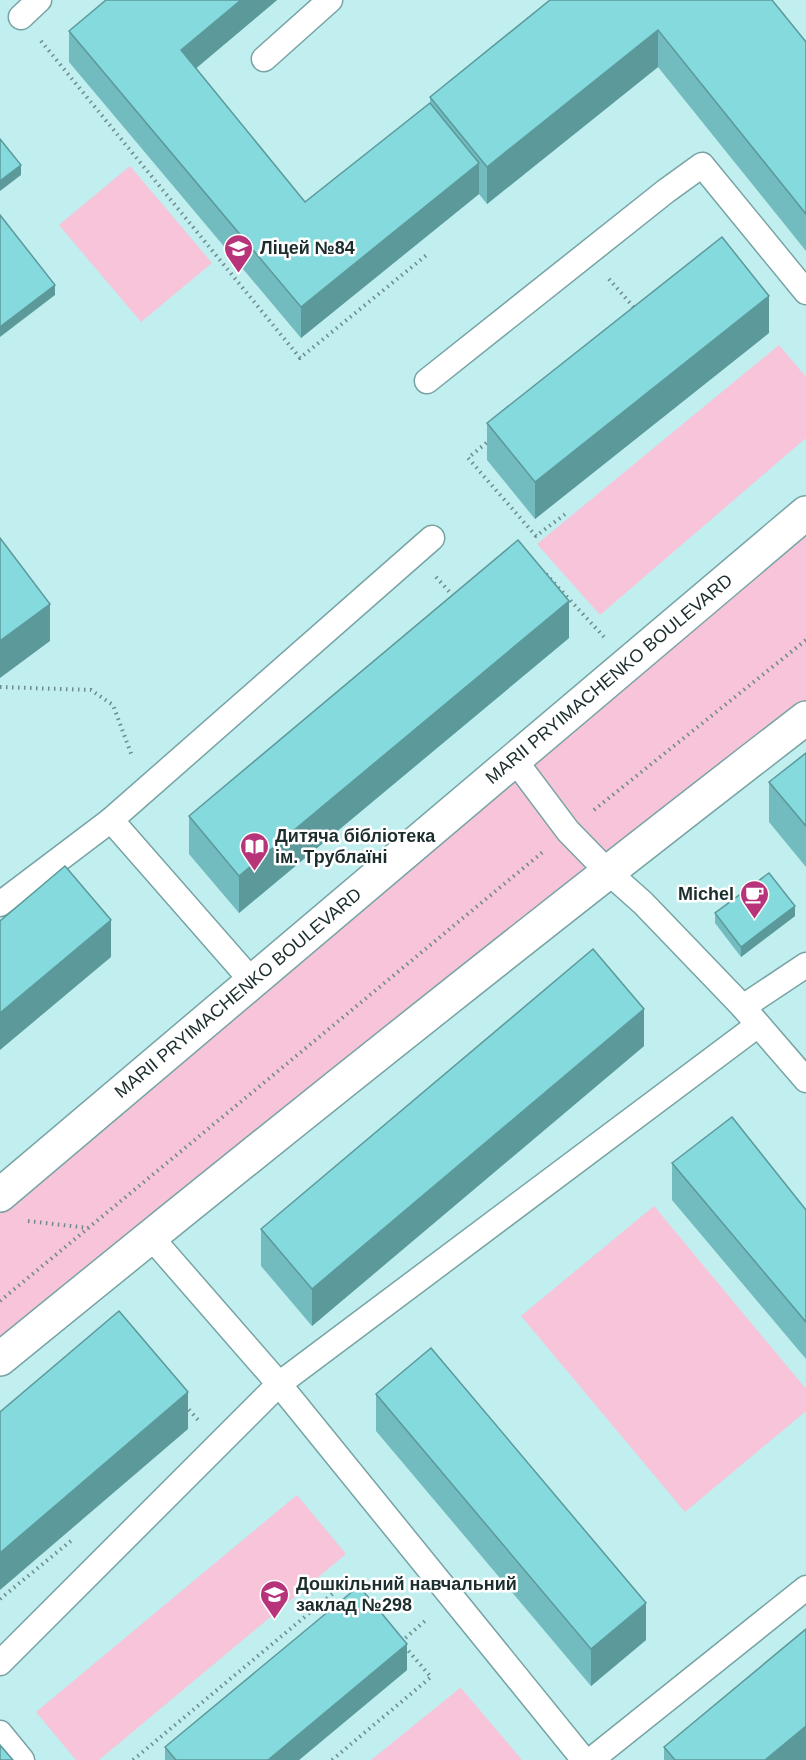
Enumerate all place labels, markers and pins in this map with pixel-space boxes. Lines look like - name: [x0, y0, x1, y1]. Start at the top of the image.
- school or university icon: Ліцей №84: [223, 232, 255, 274]
- place label: Ліцей №84: [260, 238, 355, 258]
- place label: Дитяча бібліотека ім. Трублаїні: [275, 826, 436, 867]
- library icon: Дитяча бібліотека ім. Трублаїні: [238, 830, 270, 872]
- cafe icon: Michel: [739, 878, 771, 920]
- place label: Michel: [678, 884, 734, 904]
- place label: Дошкільний навчальний заклад №298: [296, 1574, 517, 1615]
- school or university icon: Дошкільний навчальний заклад №298: [259, 1578, 291, 1620]

